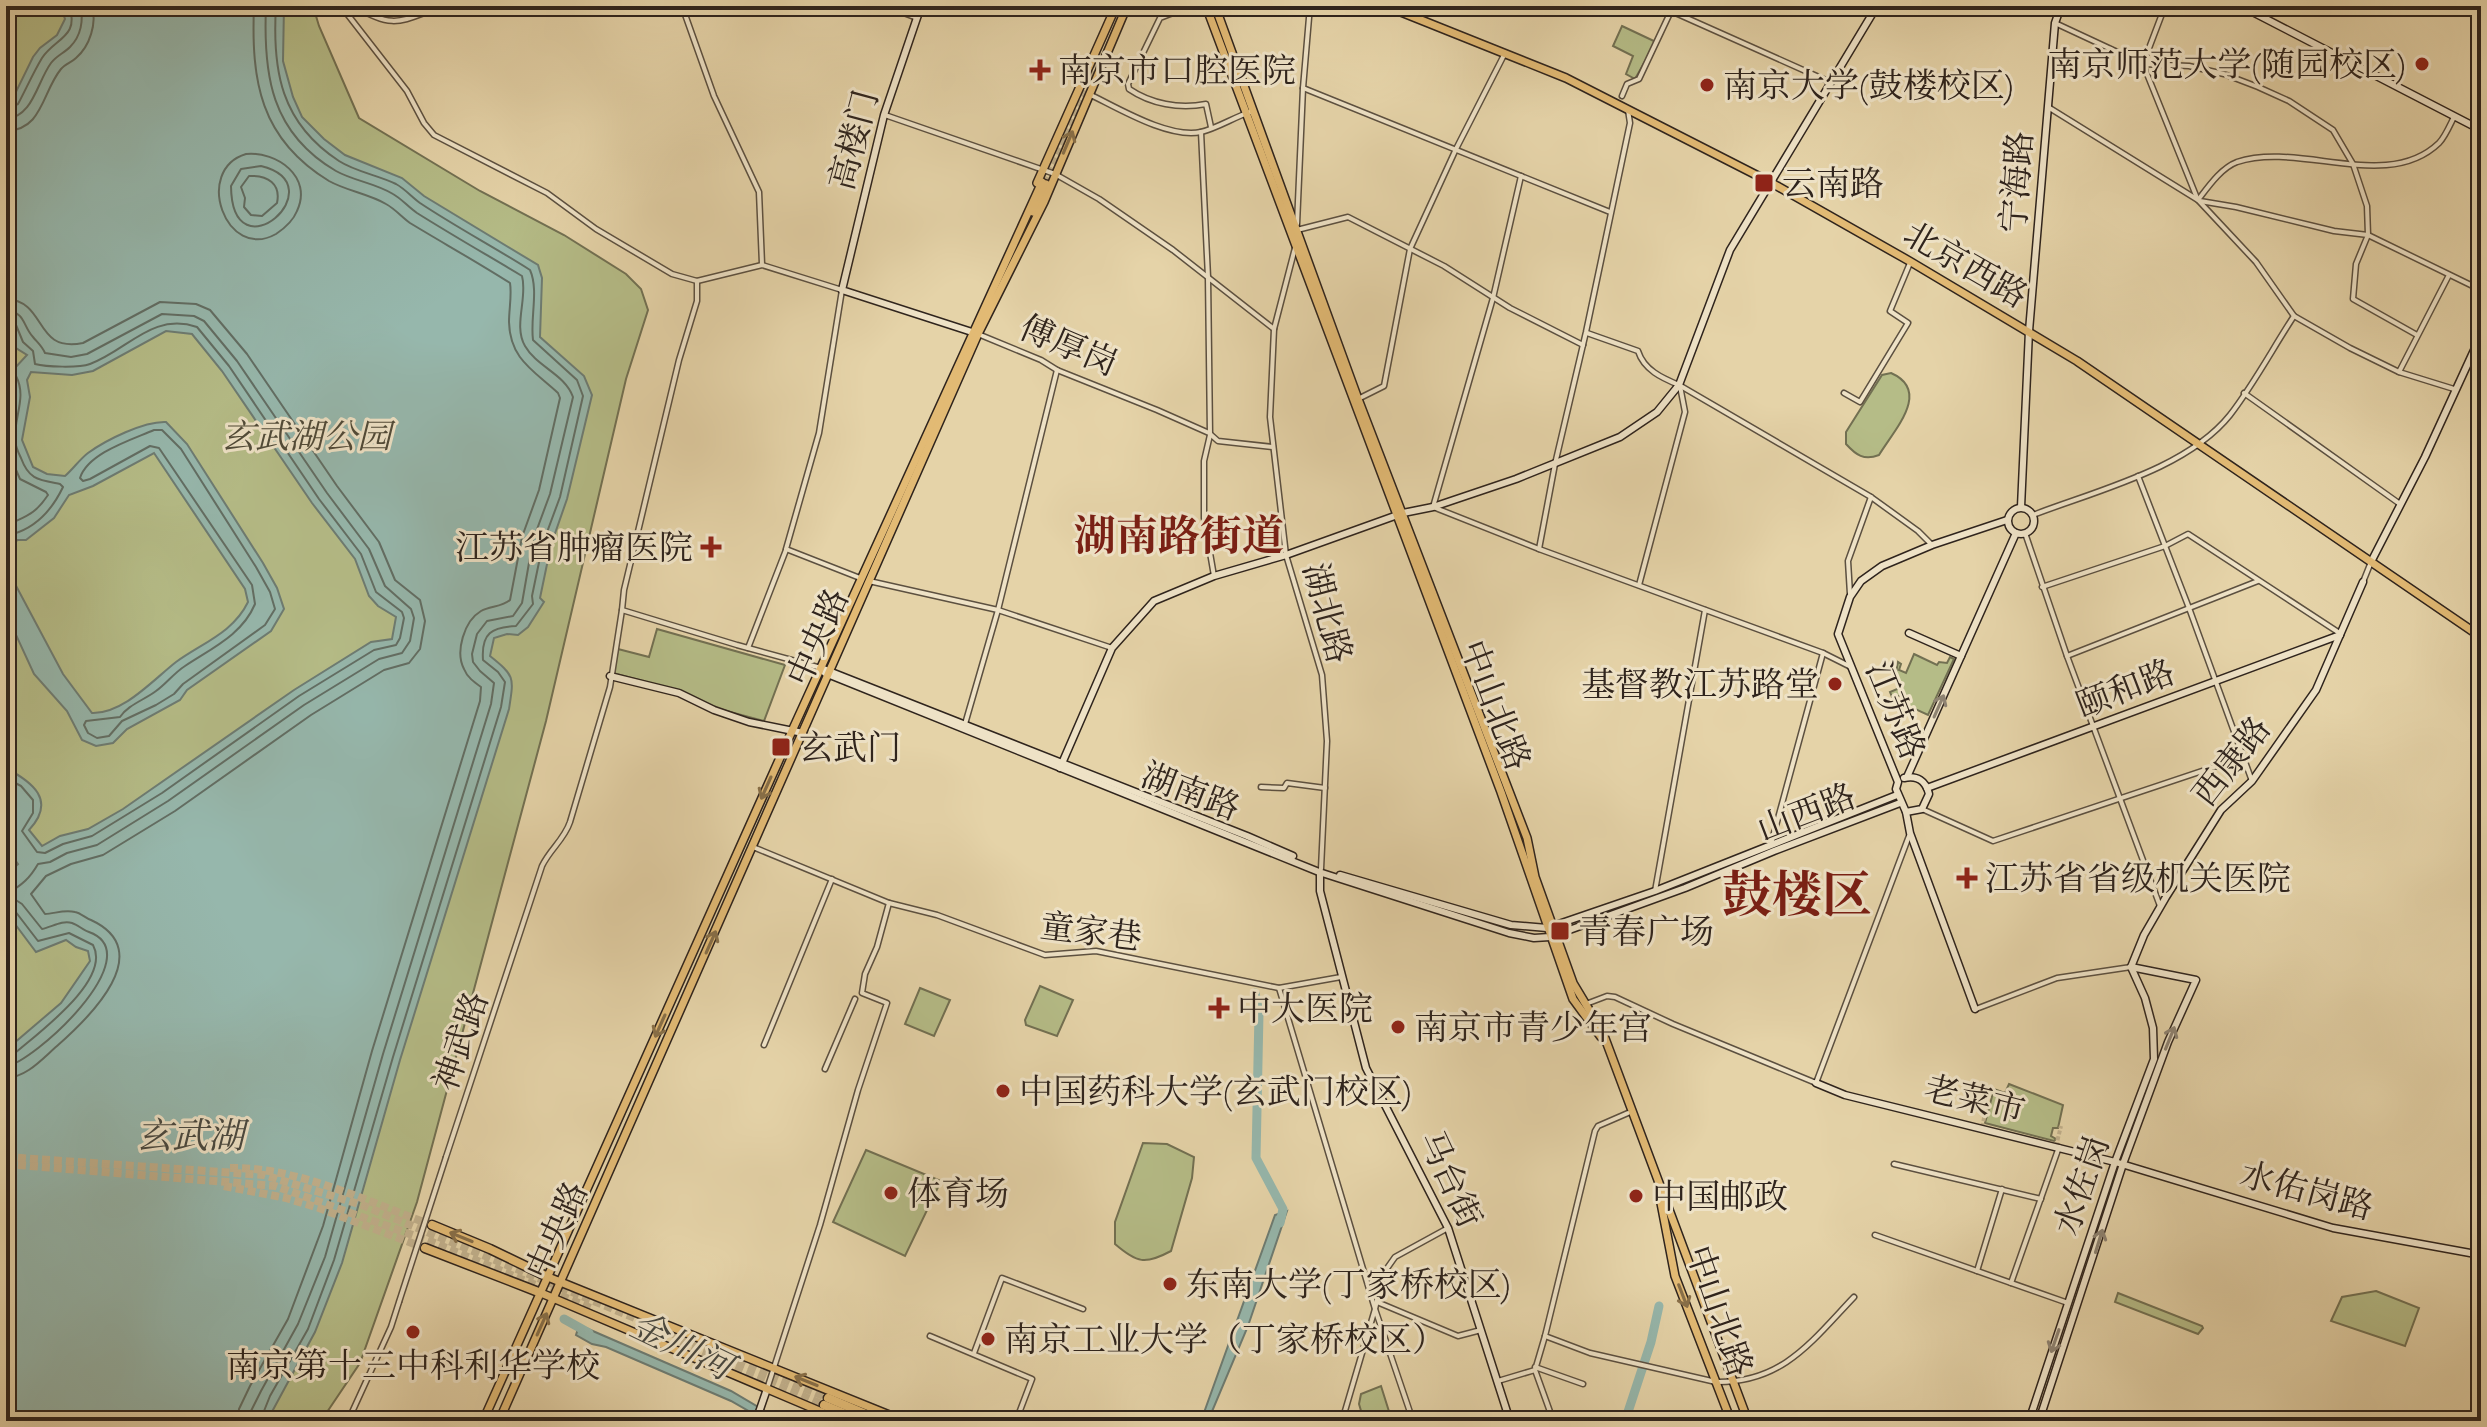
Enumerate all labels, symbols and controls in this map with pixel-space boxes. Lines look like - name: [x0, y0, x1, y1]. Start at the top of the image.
- place label: 南京师范大学(随园校区): [2047, 44, 2406, 87]
- place label: 南京市口腔医院: [1058, 50, 1296, 93]
- marker: 南京师范大学(随园校区): [2413, 55, 2431, 73]
- marker: 南京市口腔医院: [1029, 59, 1051, 81]
- place label: 南京大学(鼓楼校区): [1723, 65, 2014, 108]
- marker: 南京大学(鼓楼校区): [1698, 76, 1716, 94]
- street label: 高楼门: [820, 86, 888, 195]
- one-way arrow: [1062, 130, 1077, 155]
- street label: 宁海路: [1992, 130, 2043, 234]
- place label: 云南路: [1782, 163, 1884, 206]
- marker: 云南路: [1753, 172, 1775, 194]
- street label: 北京西路: [1896, 213, 2035, 318]
- street label: 傅厚岗: [1013, 307, 1124, 386]
- park label: 玄武湖公园: [221, 416, 396, 459]
- district label: 湖南路街道: [1074, 511, 1284, 563]
- place label: 江苏省肿瘤医院: [455, 527, 693, 570]
- marker: 江苏省肿瘤医院: [700, 536, 722, 558]
- street label: 湖北路: [1293, 559, 1361, 668]
- street label: 中央路: [778, 582, 859, 693]
- street label: 中山北路: [1450, 634, 1539, 777]
- street label: 颐和路: [2070, 651, 2181, 728]
- street label: 江苏路: [1856, 655, 1934, 766]
- place label: 基督教江苏路堂: [1581, 664, 1819, 707]
- marker: 基督教江苏路堂: [1826, 675, 1844, 693]
- one-way arrow: [1932, 694, 1947, 718]
- street label: 西康路: [2184, 708, 2281, 815]
- place label: 玄武门: [799, 727, 901, 770]
- marker: 玄武门: [770, 736, 792, 758]
- street label: 湖南路: [1135, 754, 1246, 831]
- street label: 山西路: [1751, 775, 1862, 852]
- one-way arrow: [758, 776, 773, 800]
- place label: 江苏省省级机关医院: [1985, 858, 2291, 901]
- district label: 鼓楼区: [1722, 865, 1872, 928]
- marker: 江苏省省级机关医院: [1956, 867, 1978, 889]
- street label: 童家巷: [1038, 905, 1144, 960]
- place label: 青春广场: [1578, 911, 1714, 954]
- marker: 青春广场: [1549, 920, 1571, 942]
- one-way arrow: [704, 930, 719, 955]
- street label: 神武路: [424, 986, 498, 1097]
- place label: 中大医院: [1237, 988, 1373, 1031]
- marker: 中大医院: [1208, 997, 1230, 1019]
- place label: 南京市青少年宫: [1414, 1007, 1652, 1050]
- one-way arrow: [652, 1013, 667, 1037]
- marker: 南京市青少年宫: [1389, 1018, 1407, 1036]
- one-way arrow: [2164, 1026, 2178, 1051]
- street label: 老菜市: [1920, 1067, 2029, 1134]
- place label: 中国药科大学(玄武门校区): [1019, 1071, 1412, 1114]
- marker: 中国药科大学(玄武门校区): [994, 1082, 1012, 1100]
- water label: 玄武湖: [136, 1114, 250, 1159]
- street label: 马台街: [1409, 1124, 1491, 1235]
- street label: 水佐岗: [2045, 1130, 2119, 1241]
- street label: 水佑岗路: [2235, 1153, 2378, 1230]
- place label: 体育场: [907, 1173, 1009, 1216]
- street label: 中央路: [517, 1175, 598, 1286]
- place label: 中国邮政: [1652, 1176, 1788, 1219]
- marker: 体育场: [882, 1184, 900, 1202]
- marker: 中国邮政: [1627, 1187, 1645, 1205]
- one-way arrow: [2092, 1228, 2107, 1253]
- one-way arrow: [449, 1229, 474, 1243]
- street label: 中山北路: [1676, 1240, 1761, 1383]
- place label: 东南大学(丁家桥校区): [1186, 1264, 1511, 1307]
- marker: 东南大学(丁家桥校区): [1161, 1275, 1179, 1293]
- one-way arrow: [1677, 1283, 1691, 1308]
- water label: 金川河: [623, 1302, 745, 1393]
- one-way arrow: [535, 1312, 550, 1336]
- place label: 南京工业大学（丁家桥校区）: [1004, 1319, 1446, 1362]
- marker: 南京第十三中科利华学校: [404, 1323, 422, 1341]
- one-way arrow: [2046, 1329, 2061, 1354]
- marker: 南京工业大学（丁家桥校区）: [979, 1330, 997, 1348]
- place label: 南京第十三中科利华学校: [226, 1345, 600, 1388]
- one-way arrow: [794, 1373, 819, 1387]

